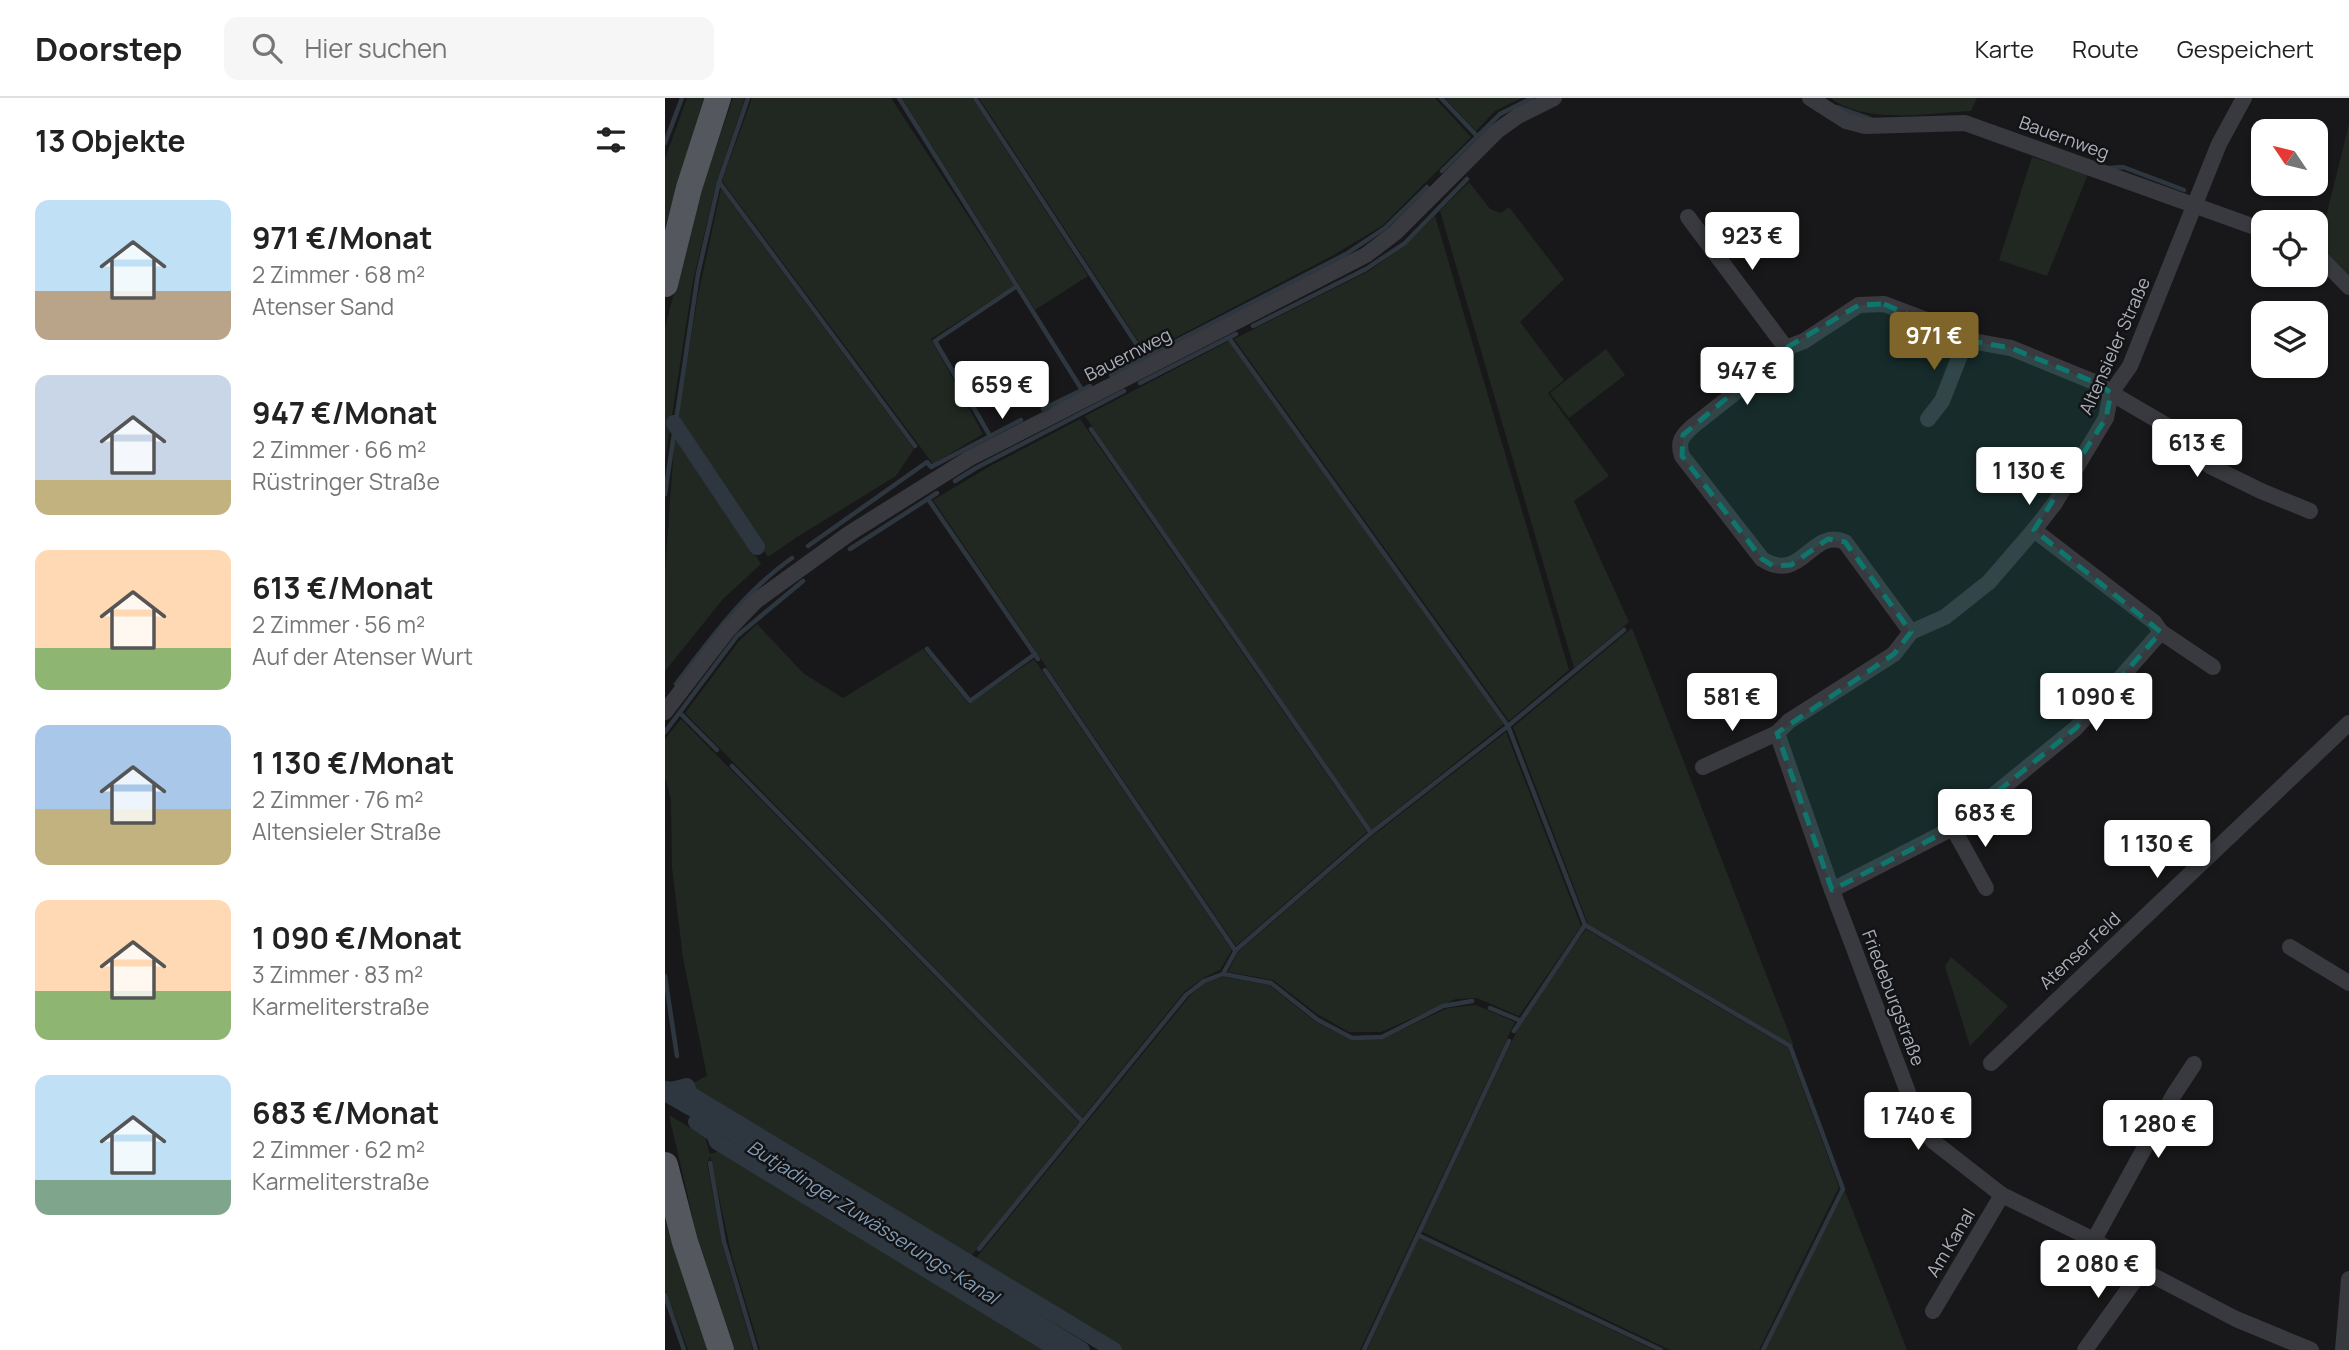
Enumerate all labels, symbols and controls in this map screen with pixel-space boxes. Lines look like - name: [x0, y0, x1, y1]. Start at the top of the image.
- search box: [224, 17, 714, 80]
- text: Doorstep: [35, 26, 182, 71]
- icon: search: [248, 29, 286, 67]
- text: Hier suchen: [304, 30, 447, 66]
- text: Karte: [1975, 32, 2034, 65]
- text: Route: [2072, 32, 2139, 65]
- text: Gespeichert: [2177, 32, 2314, 65]
- street label: Bauernweg: [2016, 110, 2113, 164]
- north arrow: [2251, 119, 2327, 196]
- map controls: [2251, 119, 2328, 378]
- text: 13 Objekte: [35, 120, 186, 161]
- icon: filters: [592, 121, 630, 159]
- button: locate: [2251, 210, 2328, 287]
- pin: 923 €: [1703, 212, 1801, 272]
- text: 971 €/Monat: [252, 217, 432, 258]
- text: 923 €: [1721, 219, 1783, 251]
- icon: home: [91, 228, 175, 312]
- text: 2 Zimmer · 68 m²: [252, 258, 425, 290]
- street label: Altensieler Straße: [2073, 273, 2155, 418]
- text: Atenser Sand: [252, 290, 394, 322]
- button: layers: [2251, 301, 2328, 378]
- pin: 971 €: [1885, 313, 1983, 372]
- text: 971 €: [1906, 319, 1962, 351]
- street label: Bauernweg: [1080, 322, 1175, 386]
- pin: 947 €: [1698, 348, 1796, 407]
- text: 947 €: [1717, 354, 1777, 386]
- pin: 659 €: [953, 362, 1051, 421]
- text: 659 €: [971, 368, 1033, 400]
- text: 947 €/Monat: [252, 392, 438, 433]
- icon: home: [91, 403, 175, 487]
- pin: 613 €: [2148, 420, 2246, 479]
- text: 613 €: [2168, 426, 2226, 458]
- text: 2 Zimmer · 66 m²: [252, 433, 426, 465]
- pin: 1 130 €: [1964, 448, 2094, 507]
- text: 1 130 €: [1992, 454, 2066, 486]
- text: Rüstringer Straße: [252, 465, 440, 497]
- text: 613 €/Monat: [252, 567, 433, 608]
- icon: home: [91, 578, 175, 662]
- text: 2 Zimmer · 56 m²: [252, 608, 425, 640]
- text: Auf der Atenser Wurt: [252, 640, 473, 672]
- pin: 581 €: [1683, 674, 1781, 733]
- pin: 1 090 €: [2031, 674, 2161, 733]
- text: 581 €: [1703, 680, 1761, 712]
- text: 1 090 €: [2056, 680, 2136, 712]
- text: 1 130 €/Monat: [252, 742, 454, 783]
- icon: home: [91, 753, 175, 837]
- text: 2 Zimmer · 76 m²: [252, 783, 423, 815]
- pin: 683 €: [1936, 790, 2034, 849]
- text: 683 €: [1954, 796, 2016, 828]
- text: Altensieler Straße: [252, 815, 441, 847]
- pin: 1 130 €: [2092, 820, 2222, 880]
- text: 1 130 €: [2120, 827, 2194, 859]
- street label: Atenser Feld: [2033, 906, 2125, 994]
- text: 1 090 €/Monat: [252, 917, 462, 958]
- street label: Friedeburgstraße: [1857, 926, 1931, 1069]
- icon: home: [91, 928, 175, 1012]
- text: 3 Zimmer · 83 m²: [252, 958, 423, 990]
- text: Karmeliterstraße: [252, 990, 429, 1022]
- text: 683 €/Monat: [252, 1092, 439, 1133]
- pin: 1 740 €: [1853, 1093, 1983, 1152]
- text: 1 740 €: [1880, 1099, 1956, 1131]
- pin: 1 280 €: [2093, 1100, 2223, 1160]
- icon: home: [91, 1103, 175, 1187]
- text: 1 280 €: [2119, 1107, 2197, 1139]
- text: 2 Zimmer · 62 m²: [252, 1133, 425, 1165]
- water label: Butjadinger Zuwässerungs-Kanal: [743, 1134, 1006, 1312]
- text: Karmeliterstraße: [252, 1165, 429, 1197]
- street label: Am Kanal: [1920, 1204, 1980, 1281]
- pin: 2 080 €: [2033, 1240, 2163, 1300]
- text: 2 080 €: [2057, 1247, 2139, 1279]

